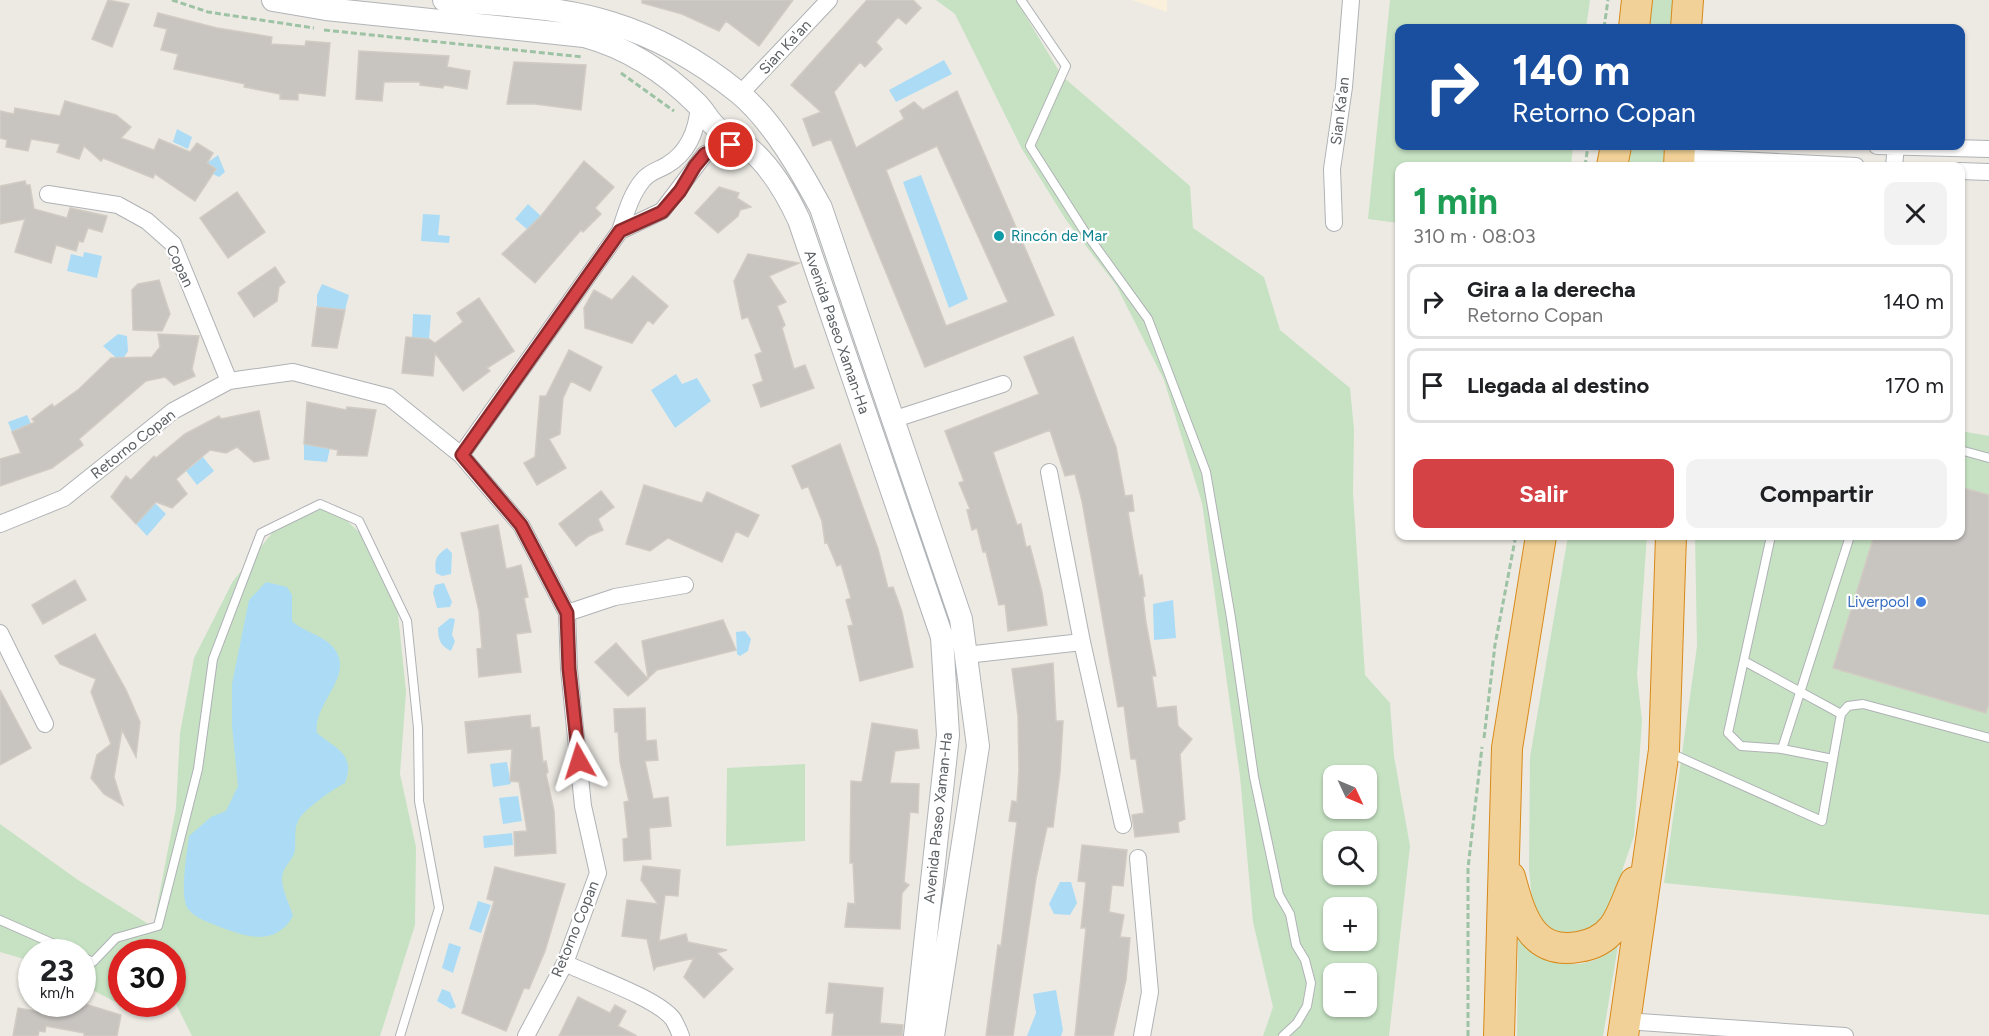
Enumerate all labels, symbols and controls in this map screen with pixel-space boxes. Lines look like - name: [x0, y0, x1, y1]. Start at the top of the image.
- street label: Sian Ka'an: [755, 16, 815, 78]
- text: 140 m: [1512, 45, 1630, 96]
- icon: right: [1413, 48, 1491, 126]
- street label: Sian Ka'an: [1327, 76, 1353, 146]
- text: Retorno Copan: [1512, 96, 1696, 129]
- pin: [705, 119, 756, 170]
- icon: arrive: [714, 128, 747, 161]
- text: 1 min: [1413, 180, 1498, 223]
- button: close: [1884, 182, 1947, 245]
- text: 310 m · 08:03: [1413, 224, 1536, 248]
- place label: Rincón de Mar: [1011, 227, 1107, 245]
- marker: Rincón de Mar: [992, 229, 1006, 243]
- street label: Copan: [162, 242, 198, 290]
- street label: Avenida Paseo Xaman-Ha: [800, 248, 874, 416]
- text: Gira a la derecha: [1467, 276, 1636, 303]
- icon: right: [1416, 285, 1449, 318]
- text: 140 m: [1883, 288, 1944, 315]
- text: Retorno Copan: [1467, 303, 1603, 327]
- icon: arrive: [1416, 369, 1449, 402]
- text: Llegada al destino: [1467, 372, 1649, 399]
- text: 170 m: [1885, 372, 1944, 399]
- street label: Retorno Copan: [87, 405, 179, 483]
- button: Salir: [1413, 459, 1674, 528]
- button: Compartir: [1686, 459, 1947, 528]
- place label: Liverpool: [1847, 593, 1909, 611]
- marker: Liverpool: [1914, 595, 1928, 609]
- position arrow: [547, 729, 611, 793]
- street label: Avenida Paseo Xaman-Ha: [920, 732, 956, 904]
- north arrow: [1323, 765, 1377, 819]
- map controls: [1323, 765, 1377, 1017]
- button: search: [1323, 831, 1377, 885]
- street label: Retorno Copan: [548, 878, 602, 980]
- button: +: [1323, 897, 1377, 951]
- speed limit sign: 30: [108, 939, 186, 1017]
- text: 23: [40, 952, 74, 989]
- button: −: [1323, 963, 1377, 1017]
- text: km/h: [40, 984, 74, 1002]

